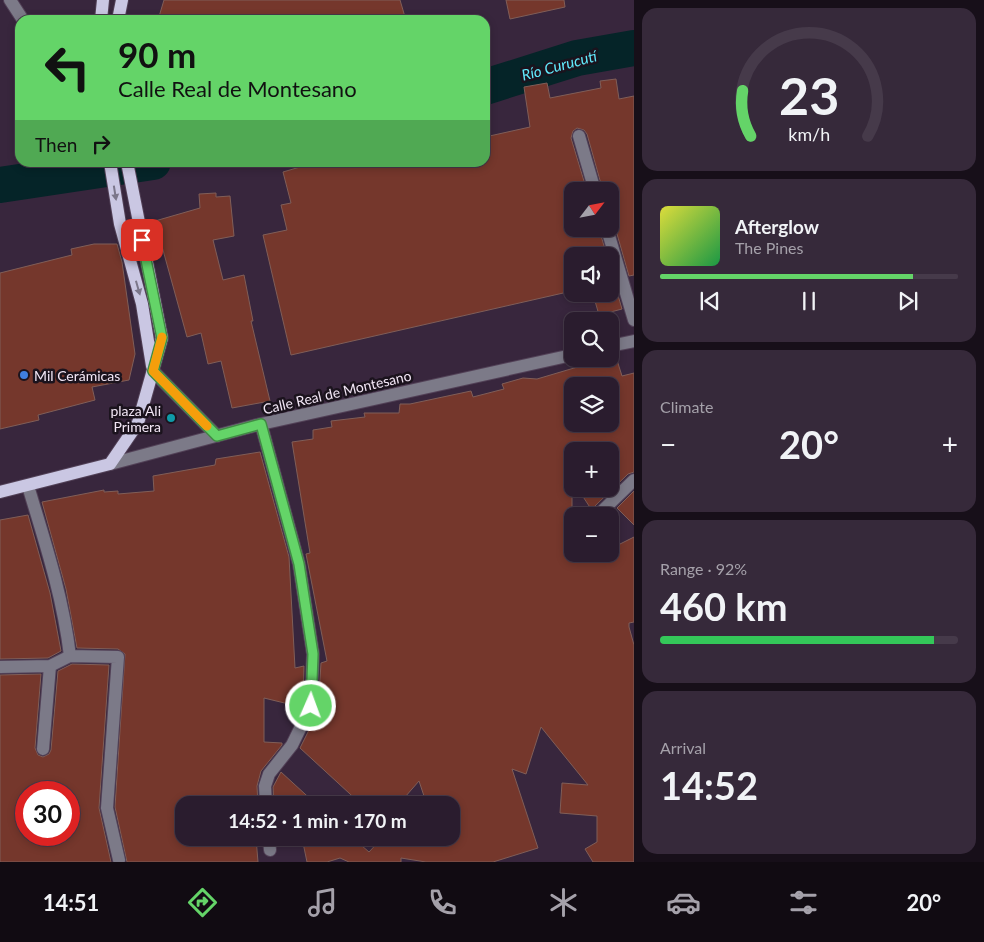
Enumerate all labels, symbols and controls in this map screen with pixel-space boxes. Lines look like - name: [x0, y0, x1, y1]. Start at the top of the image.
- text: 90 m: [118, 33, 196, 75]
- icon: left: [35, 35, 100, 100]
- water label: Río Curucutí: [519, 46, 600, 84]
- text: 23: [779, 64, 839, 126]
- text: Calle Real de Montesano: [118, 75, 357, 102]
- text: km/h: [788, 123, 830, 145]
- icon: right: [87, 130, 115, 158]
- text: Then: [35, 133, 77, 156]
- north arrow: [564, 182, 619, 238]
- map controls: [564, 182, 619, 562]
- one-way arrow: [112, 186, 120, 202]
- text: Afterglow: [735, 215, 819, 238]
- pin: [121, 219, 163, 261]
- icon: arrive: [128, 226, 156, 254]
- text: The Pines: [735, 238, 804, 257]
- button: sound: [564, 247, 619, 302]
- one-way arrow: [134, 280, 142, 296]
- icon: previous: [696, 287, 724, 315]
- icon: pause: [795, 287, 823, 315]
- icon: next: [894, 287, 922, 315]
- button: search: [564, 312, 619, 367]
- place label: Mil Cerámicas: [34, 367, 120, 384]
- street label: Calle Real de Montesano: [261, 367, 413, 417]
- marker: Mil Cerámicas: [18, 369, 30, 381]
- button: layers: [564, 377, 619, 432]
- text: Climate: [660, 397, 713, 416]
- place label: plaza Ali Primera: [110, 402, 161, 435]
- marker: plaza Ali Primera: [165, 412, 177, 424]
- text: 20°: [779, 421, 839, 467]
- text: −: [660, 427, 676, 461]
- text: +: [942, 427, 958, 461]
- button: +: [564, 442, 619, 497]
- button: −: [564, 507, 619, 562]
- text: Range · 92%: [660, 559, 747, 578]
- text: 460 km: [660, 583, 788, 629]
- position arrow: [284, 679, 336, 731]
- text: Arrival: [660, 738, 706, 757]
- text: 14:52: [660, 762, 758, 808]
- speed limit sign: 30: [15, 781, 80, 846]
- text: 14:52 · 1 min · 170 m: [228, 809, 407, 832]
- icon: directions: [185, 885, 220, 920]
- icon: music: [305, 885, 340, 920]
- icon: phone: [425, 885, 460, 920]
- icon: climate: [546, 885, 581, 920]
- icon: car: [666, 885, 701, 920]
- icon: filters: [786, 885, 821, 920]
- text: 14:51: [43, 889, 99, 916]
- text: 20°: [907, 889, 941, 916]

